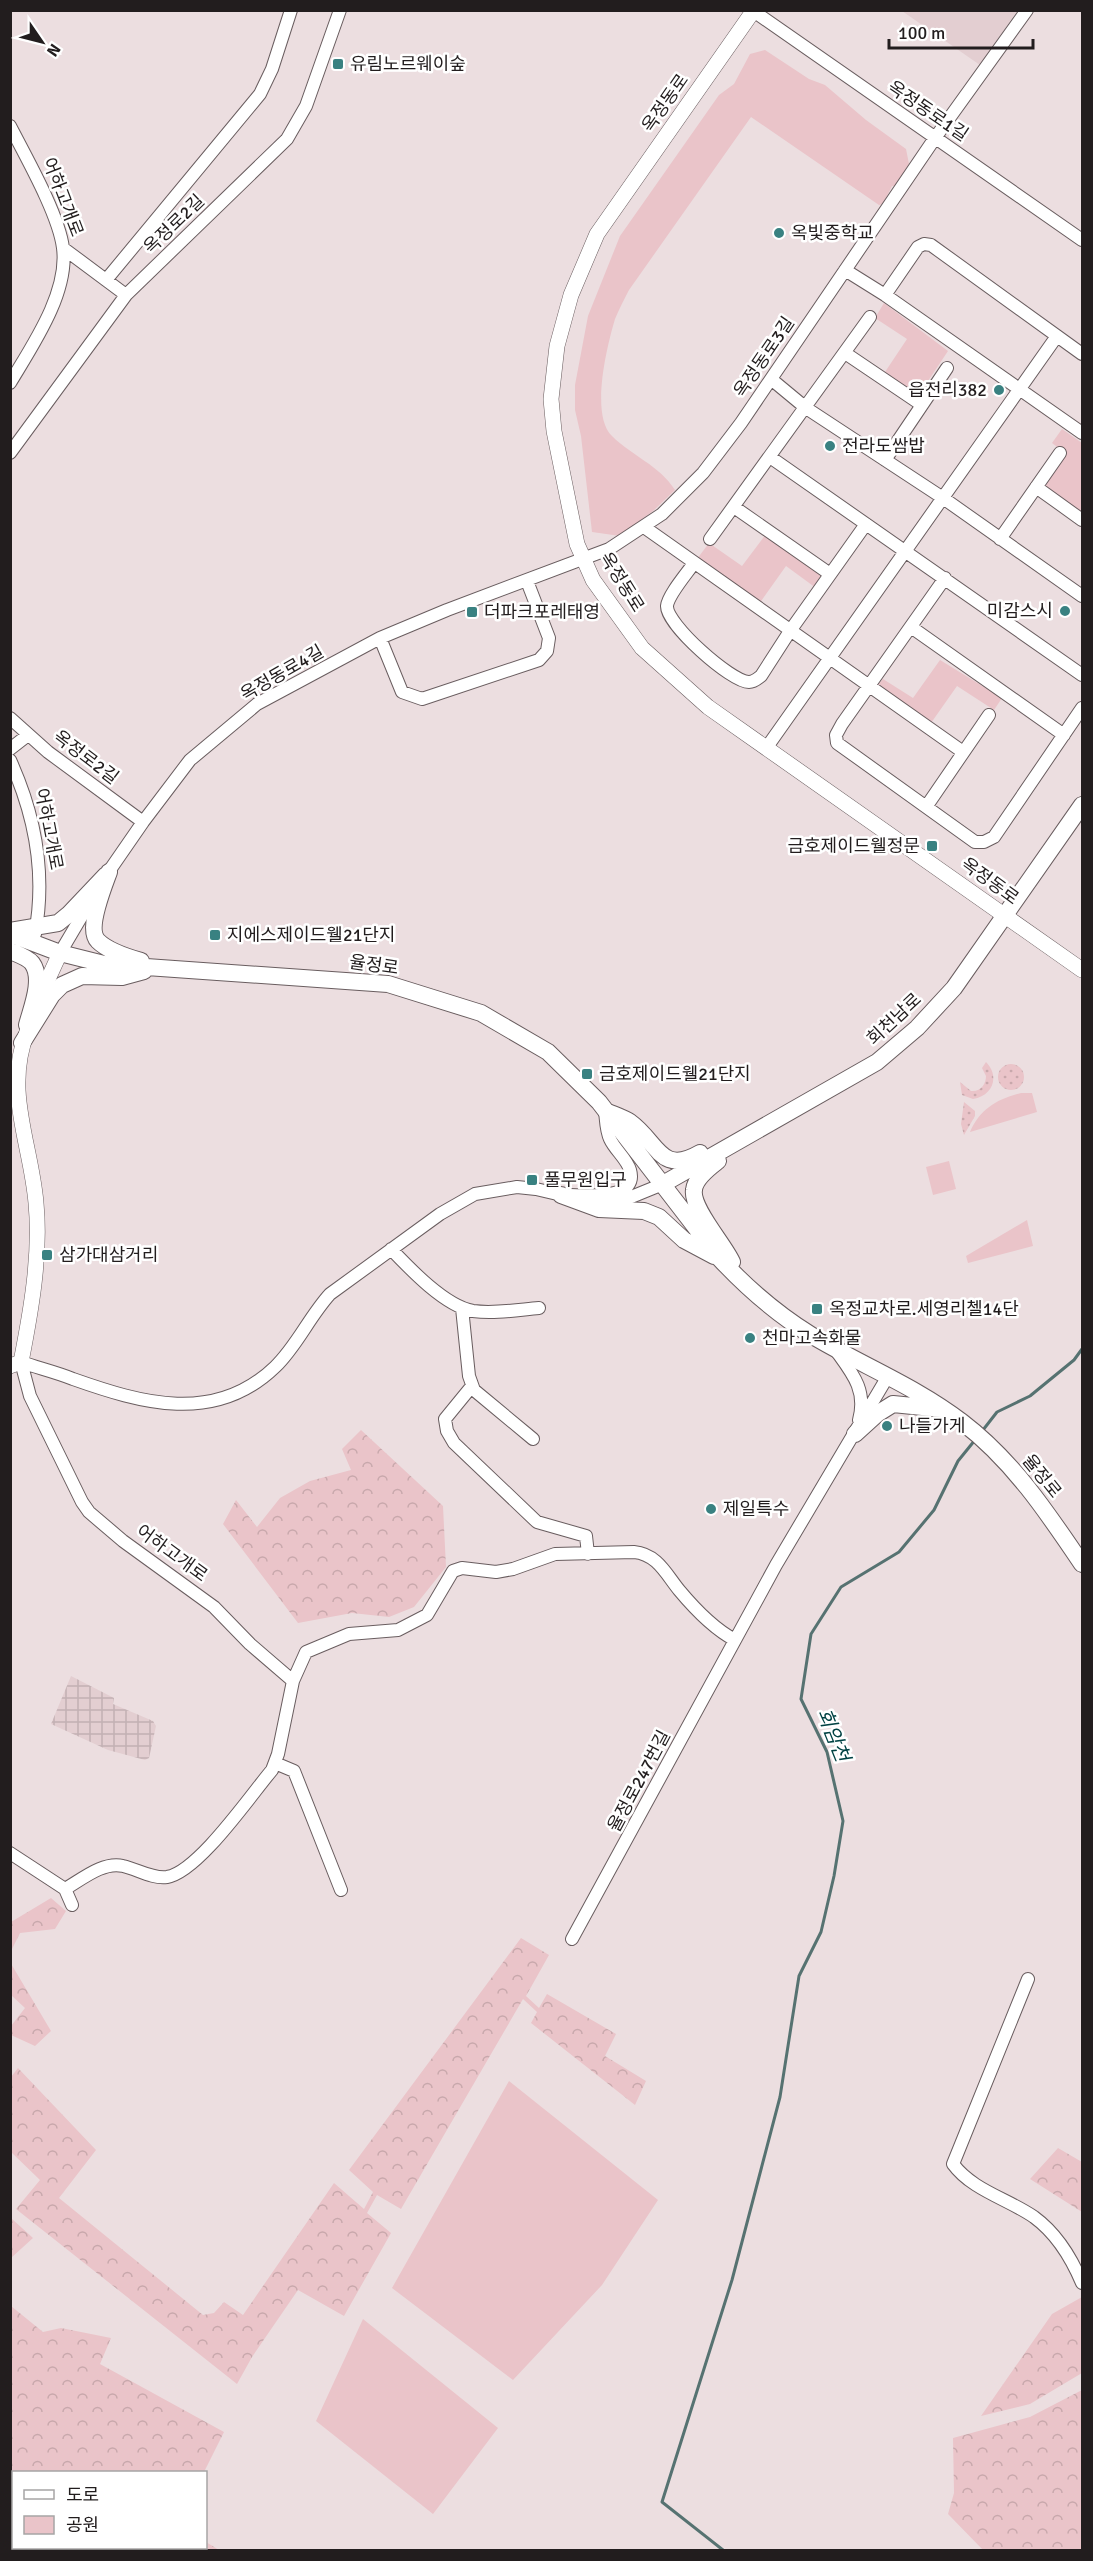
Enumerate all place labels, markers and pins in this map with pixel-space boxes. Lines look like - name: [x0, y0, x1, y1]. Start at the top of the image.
- place label: 유림노르웨이숲: [350, 53, 466, 75]
- marker: 유림노르웨이숲: [331, 57, 345, 71]
- place label: 옥빛중학교: [791, 222, 874, 244]
- marker: 옥빛중학교: [772, 226, 786, 240]
- place label: 읍전리382: [908, 379, 987, 401]
- marker: 읍전리382: [992, 383, 1006, 397]
- place label: 전라도쌈밥: [842, 435, 925, 457]
- marker: 전라도쌈밥: [823, 439, 837, 453]
- place label: 미감스시: [987, 600, 1053, 622]
- place label: 더파크포레태영: [484, 601, 600, 623]
- marker: 미감스시: [1058, 604, 1072, 618]
- marker: 더파크포레태영: [465, 605, 479, 619]
- place label: 금호제이드웰정문: [788, 835, 920, 857]
- marker: 금호제이드웰정문: [925, 839, 939, 853]
- place label: 지에스제이드웰21단지: [227, 924, 395, 946]
- marker: 지에스제이드웰21단지: [208, 928, 222, 942]
- place label: 금호제이드웰21단지: [599, 1063, 751, 1085]
- marker: 금호제이드웰21단지: [580, 1067, 594, 1081]
- place label: 풀무원입구: [544, 1169, 627, 1191]
- marker: 풀무원입구: [525, 1173, 539, 1187]
- place label: 삼가대삼거리: [59, 1244, 158, 1266]
- marker: 삼가대삼거리: [40, 1248, 54, 1262]
- place label: 옥정교차로.세영리첼14단: [829, 1298, 1019, 1320]
- marker: 옥정교차로.세영리첼14단: [810, 1302, 824, 1316]
- place label: 천마고속화물: [762, 1327, 861, 1349]
- marker: 천마고속화물: [743, 1331, 757, 1345]
- place label: 나들가게: [899, 1415, 965, 1437]
- marker: 나들가게: [880, 1419, 894, 1433]
- place label: 제일특수: [723, 1498, 789, 1520]
- marker: 제일특수: [704, 1502, 718, 1516]

